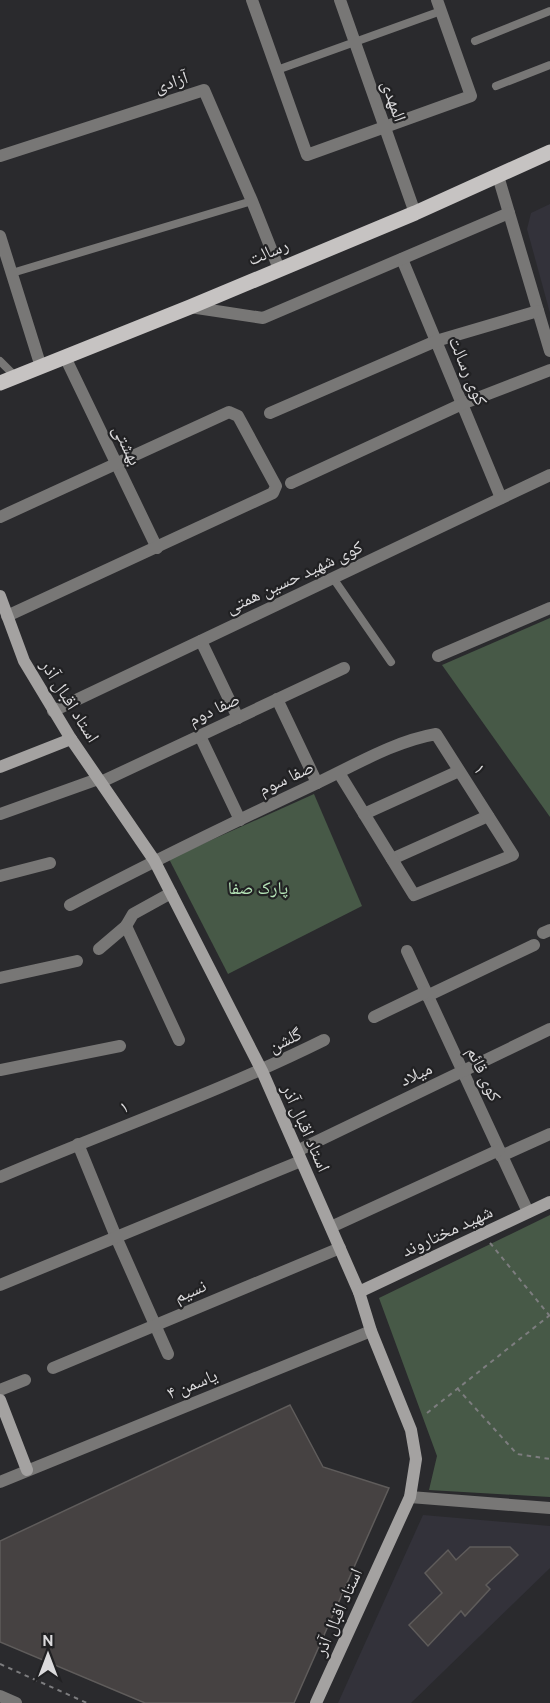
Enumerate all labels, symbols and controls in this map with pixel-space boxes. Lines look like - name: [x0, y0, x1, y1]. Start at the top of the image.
- street label: آزادی: [151, 66, 191, 98]
- street label: المهدی: [377, 78, 411, 124]
- street label: رسالت: [244, 234, 292, 270]
- street label: کوی رسالت: [444, 333, 493, 409]
- street label: بهشتی: [108, 421, 146, 469]
- street label: کوی شهید حسین همتی: [222, 535, 367, 618]
- street label: استاد اقبال آذر: [35, 655, 104, 747]
- street label: صفا دوم: [185, 688, 244, 731]
- street label: صفا سوم: [255, 756, 318, 801]
- street label: ۱: [469, 760, 491, 778]
- park label: پارک صفا: [228, 877, 288, 899]
- street label: گلشن: [265, 1022, 306, 1057]
- street label: کوی قائم: [461, 1043, 506, 1106]
- street label: میلاد: [396, 1057, 436, 1091]
- street label: استاد اقبال آذر: [276, 1080, 335, 1175]
- street label: ۱: [116, 1095, 132, 1119]
- street label: شهید مختاروند: [398, 1200, 496, 1262]
- street label: نسیم: [171, 1274, 210, 1308]
- street label: یاسمن ۴: [163, 1364, 221, 1404]
- street label: استاد اقبال آذر: [308, 1565, 367, 1660]
- north arrow: [18, 1625, 78, 1685]
- text: N: [42, 1631, 54, 1650]

